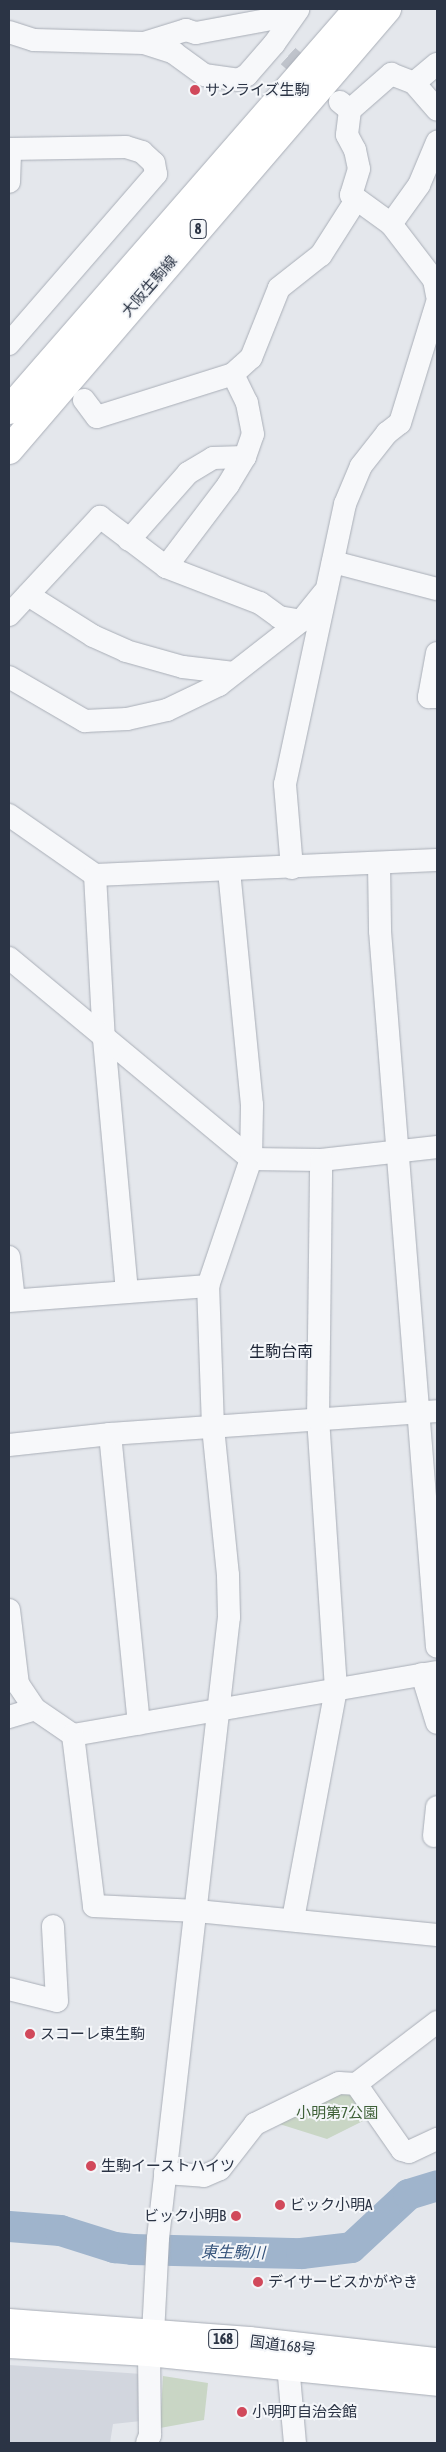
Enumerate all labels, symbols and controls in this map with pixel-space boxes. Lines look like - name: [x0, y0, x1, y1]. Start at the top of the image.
- place label: サンライズ生駒: [205, 81, 310, 99]
- marker: サンライズ生駒: [189, 84, 201, 96]
- road number: 8: [189, 218, 207, 240]
- street label: 大阪生駒線: [118, 252, 180, 320]
- district label: 生駒台南: [249, 1341, 313, 1361]
- place label: スコーレ東生駒: [40, 2025, 145, 2043]
- marker: スコーレ東生駒: [24, 2028, 36, 2040]
- park label: 小明第7公園: [296, 2104, 378, 2122]
- place label: 生駒イーストハイツ: [101, 2157, 236, 2175]
- marker: 生駒イーストハイツ: [85, 2160, 97, 2172]
- place label: ビック小明A: [290, 2196, 372, 2214]
- marker: ビック小明A: [274, 2199, 286, 2211]
- place label: ビック小明B: [144, 2207, 226, 2225]
- marker: ビック小明B: [230, 2210, 242, 2222]
- water label: 東生駒川: [201, 2242, 265, 2262]
- place label: デイサービスかがやき: [268, 2273, 418, 2291]
- marker: デイサービスかがやき: [252, 2276, 264, 2288]
- road number: 168: [208, 2328, 238, 2350]
- street label: 国道168号: [249, 2332, 317, 2358]
- place label: 小明町自治会館: [252, 2403, 357, 2421]
- marker: 小明町自治会館: [236, 2406, 248, 2418]

